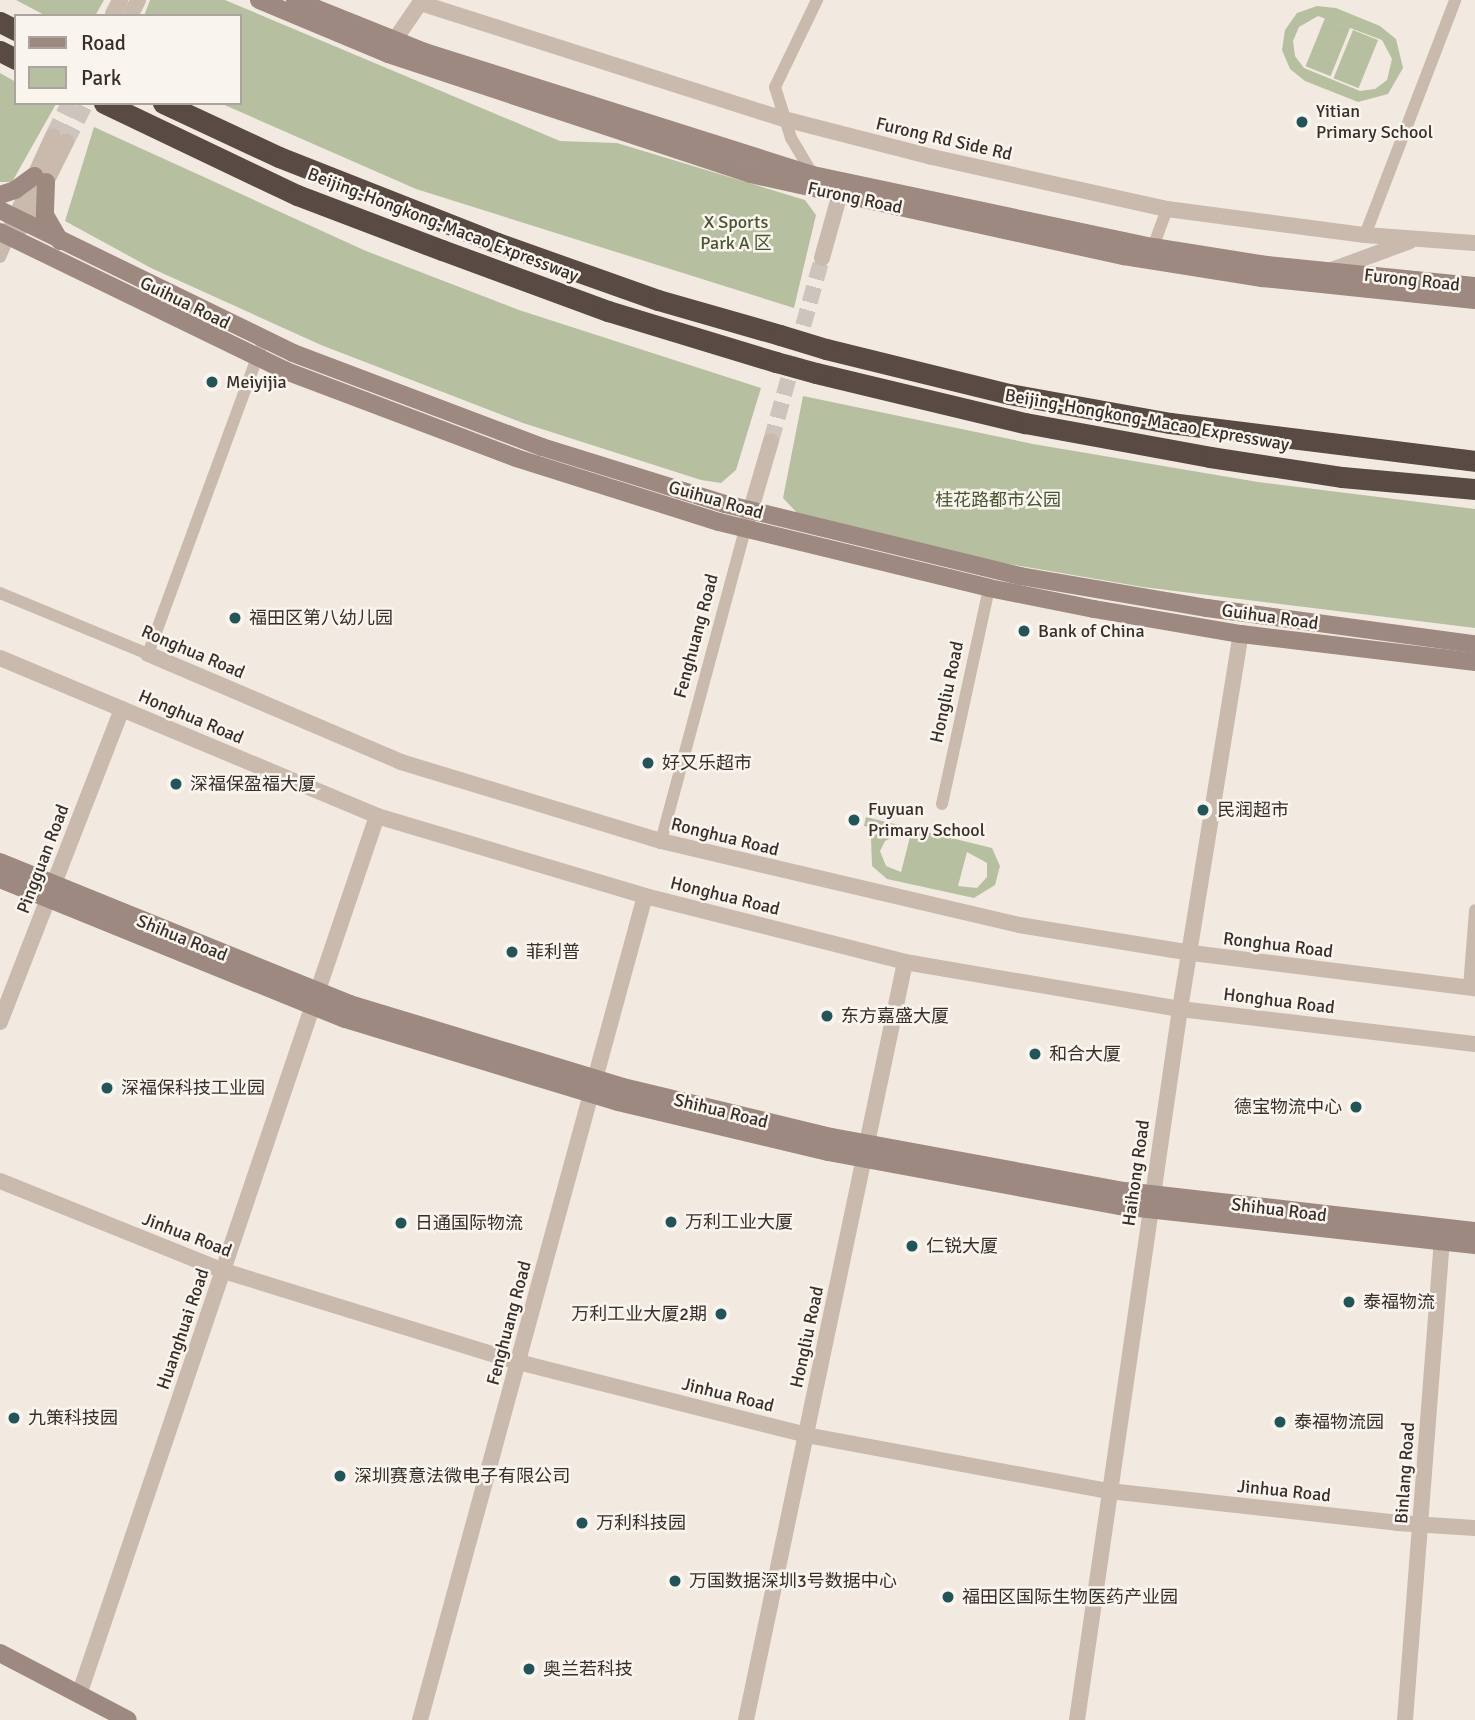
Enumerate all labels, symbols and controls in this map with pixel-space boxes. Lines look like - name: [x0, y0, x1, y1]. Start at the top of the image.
- legend: [14, 14, 242, 105]
- text: Road: [81, 30, 126, 56]
- text: Park: [81, 65, 121, 91]
- place label: Yitian Primary School: [1316, 101, 1433, 144]
- street label: Furong Rd Side Rd: [874, 113, 1014, 165]
- marker: Yitian Primary School: [1294, 114, 1310, 130]
- street label: Beijing-Hongkong-Macao Expressway: [305, 163, 581, 287]
- street label: Furong Road: [806, 177, 904, 219]
- park label: X Sports Park A 区: [700, 212, 772, 255]
- street label: Furong Road: [1363, 264, 1461, 296]
- street label: Guihua Road: [136, 272, 234, 334]
- place label: Meiyijia: [226, 371, 287, 393]
- marker: Meiyijia: [204, 374, 220, 390]
- street label: Beijing-Hongkong-Macao Expressway: [1003, 384, 1291, 456]
- street label: Guihua Road: [666, 476, 766, 524]
- park label: 桂花路都市公园: [935, 489, 1061, 511]
- street label: Fenghuang Road: [669, 571, 723, 701]
- street label: Guihua Road: [1220, 600, 1320, 634]
- place label: 福田区第八幼儿园: [249, 607, 393, 629]
- marker: 福田区第八幼儿园: [227, 610, 243, 626]
- street label: Ronghua Road: [138, 620, 248, 684]
- place label: Bank of China: [1038, 620, 1145, 642]
- marker: Bank of China: [1016, 623, 1032, 639]
- street label: Hongliu Road: [926, 639, 968, 745]
- street label: Honghua Road: [135, 685, 247, 749]
- place label: 好又乐超市: [662, 752, 752, 774]
- marker: 好又乐超市: [640, 755, 656, 771]
- place label: 深福保盈福大厦: [190, 773, 316, 795]
- marker: 深福保盈福大厦: [168, 776, 184, 792]
- place label: Fuyuan Primary School: [868, 799, 985, 842]
- place label: 民润超市: [1217, 799, 1289, 821]
- street label: Pingguan Road: [12, 801, 74, 917]
- marker: 民润超市: [1195, 802, 1211, 818]
- marker: Fuyuan Primary School: [846, 812, 862, 828]
- street label: Ronghua Road: [669, 813, 781, 861]
- street label: Honghua Road: [668, 872, 782, 920]
- street label: Shihua Road: [133, 910, 231, 966]
- street label: Ronghua Road: [1222, 928, 1334, 962]
- place label: 菲利普: [526, 941, 580, 963]
- marker: 菲利普: [504, 944, 520, 960]
- street label: Honghua Road: [1222, 983, 1336, 1019]
- place label: 东方嘉盛大厦: [841, 1005, 949, 1027]
- marker: 东方嘉盛大厦: [819, 1008, 835, 1024]
- place label: 和合大厦: [1049, 1043, 1121, 1065]
- marker: 和合大厦: [1027, 1046, 1043, 1062]
- place label: 深福保科技工业园: [121, 1077, 265, 1099]
- marker: 深福保科技工业园: [99, 1080, 115, 1096]
- street label: Shihua Road: [672, 1089, 770, 1133]
- place label: 德宝物流中心: [1234, 1096, 1342, 1118]
- marker: 德宝物流中心: [1348, 1099, 1364, 1115]
- street label: Haihong Road: [1118, 1118, 1154, 1228]
- street label: Shihua Road: [1230, 1193, 1328, 1227]
- street label: Jinhua Road: [139, 1208, 235, 1262]
- place label: 万利工业大厦: [685, 1211, 793, 1233]
- place label: 日通国际物流: [415, 1212, 523, 1234]
- marker: 万利工业大厦: [663, 1214, 679, 1230]
- marker: 日通国际物流: [393, 1215, 409, 1231]
- place label: 仁锐大厦: [926, 1235, 998, 1257]
- marker: 仁锐大厦: [904, 1238, 920, 1254]
- street label: Fenghuang Road: [482, 1258, 536, 1388]
- street label: Huanghuai Road: [152, 1266, 214, 1392]
- street label: Hongliu Road: [786, 1284, 828, 1390]
- place label: 泰福物流: [1363, 1291, 1435, 1313]
- marker: 泰福物流: [1341, 1294, 1357, 1310]
- place label: 万利工业大厦2期: [571, 1303, 707, 1325]
- marker: 万利工业大厦2期: [713, 1306, 729, 1322]
- street label: Jinhua Road: [680, 1373, 776, 1417]
- place label: 九策科技园: [28, 1407, 118, 1429]
- marker: 九策科技园: [6, 1410, 22, 1426]
- place label: 泰福物流园: [1294, 1411, 1384, 1433]
- marker: 泰福物流园: [1272, 1414, 1288, 1430]
- street label: Binlang Road: [1391, 1421, 1419, 1525]
- place label: 深圳赛意法微电子有限公司: [354, 1465, 570, 1487]
- marker: 深圳赛意法微电子有限公司: [332, 1468, 348, 1484]
- street label: Jinhua Road: [1236, 1475, 1332, 1507]
- place label: 万利科技园: [596, 1512, 686, 1534]
- marker: 万利科技园: [574, 1515, 590, 1531]
- place label: 万国数据深圳3号数据中心: [689, 1570, 897, 1592]
- marker: 万国数据深圳3号数据中心: [667, 1573, 683, 1589]
- place label: 福田区国际生物医药产业园: [962, 1586, 1178, 1608]
- marker: 福田区国际生物医药产业园: [940, 1589, 956, 1605]
- place label: 奥兰若科技: [543, 1658, 633, 1680]
- marker: 奥兰若科技: [521, 1661, 537, 1677]

